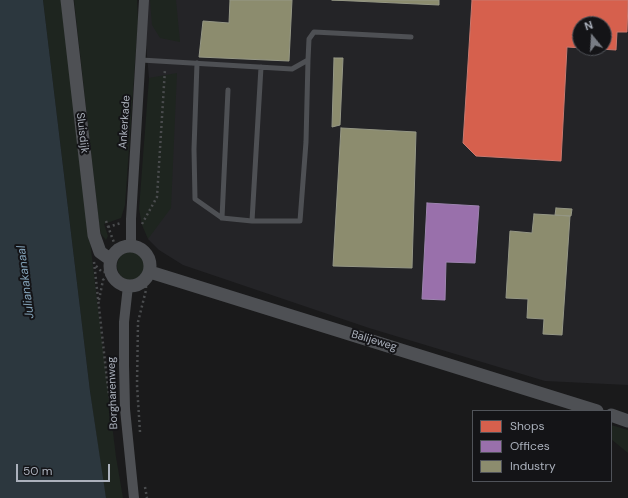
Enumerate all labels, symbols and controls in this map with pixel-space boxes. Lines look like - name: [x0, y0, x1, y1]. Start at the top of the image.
- north arrow: [572, 16, 612, 56]
- text: N: [583, 18, 595, 33]
- street label: Ankerkade: [117, 95, 133, 149]
- street label: Sluisdijk: [73, 112, 91, 154]
- water label: Julianakanaal: [14, 244, 38, 320]
- street label: Balijeweg: [350, 328, 398, 354]
- street label: Borgharenweg: [105, 357, 121, 429]
- legend: [472, 410, 612, 482]
- text: Shops: [510, 418, 545, 434]
- text: Offices: [510, 438, 550, 454]
- scale bar: [18, 456, 112, 482]
- text: Industry: [510, 458, 556, 474]
- text: 50 m: [23, 463, 52, 479]

